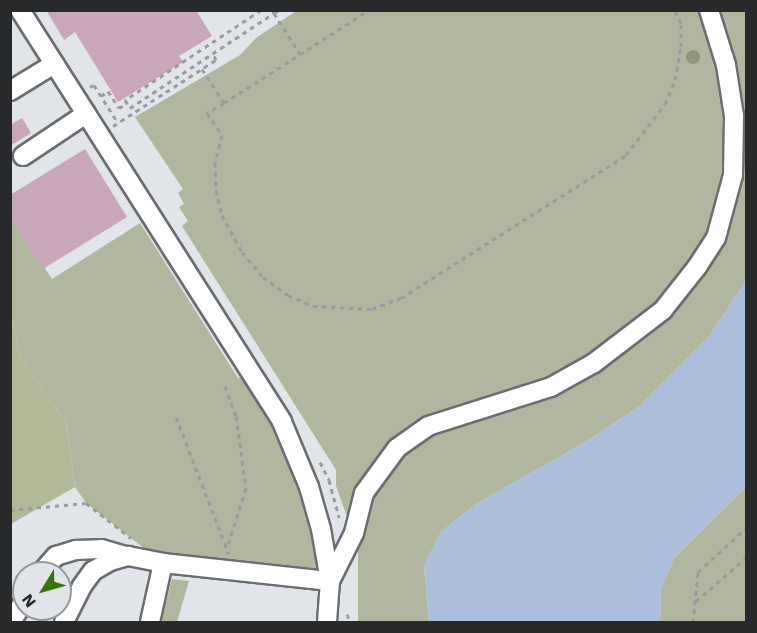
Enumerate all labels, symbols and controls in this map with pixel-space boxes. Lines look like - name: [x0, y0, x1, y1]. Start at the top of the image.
- north arrow: [12, 561, 72, 621]
- text: N: [18, 590, 40, 611]

